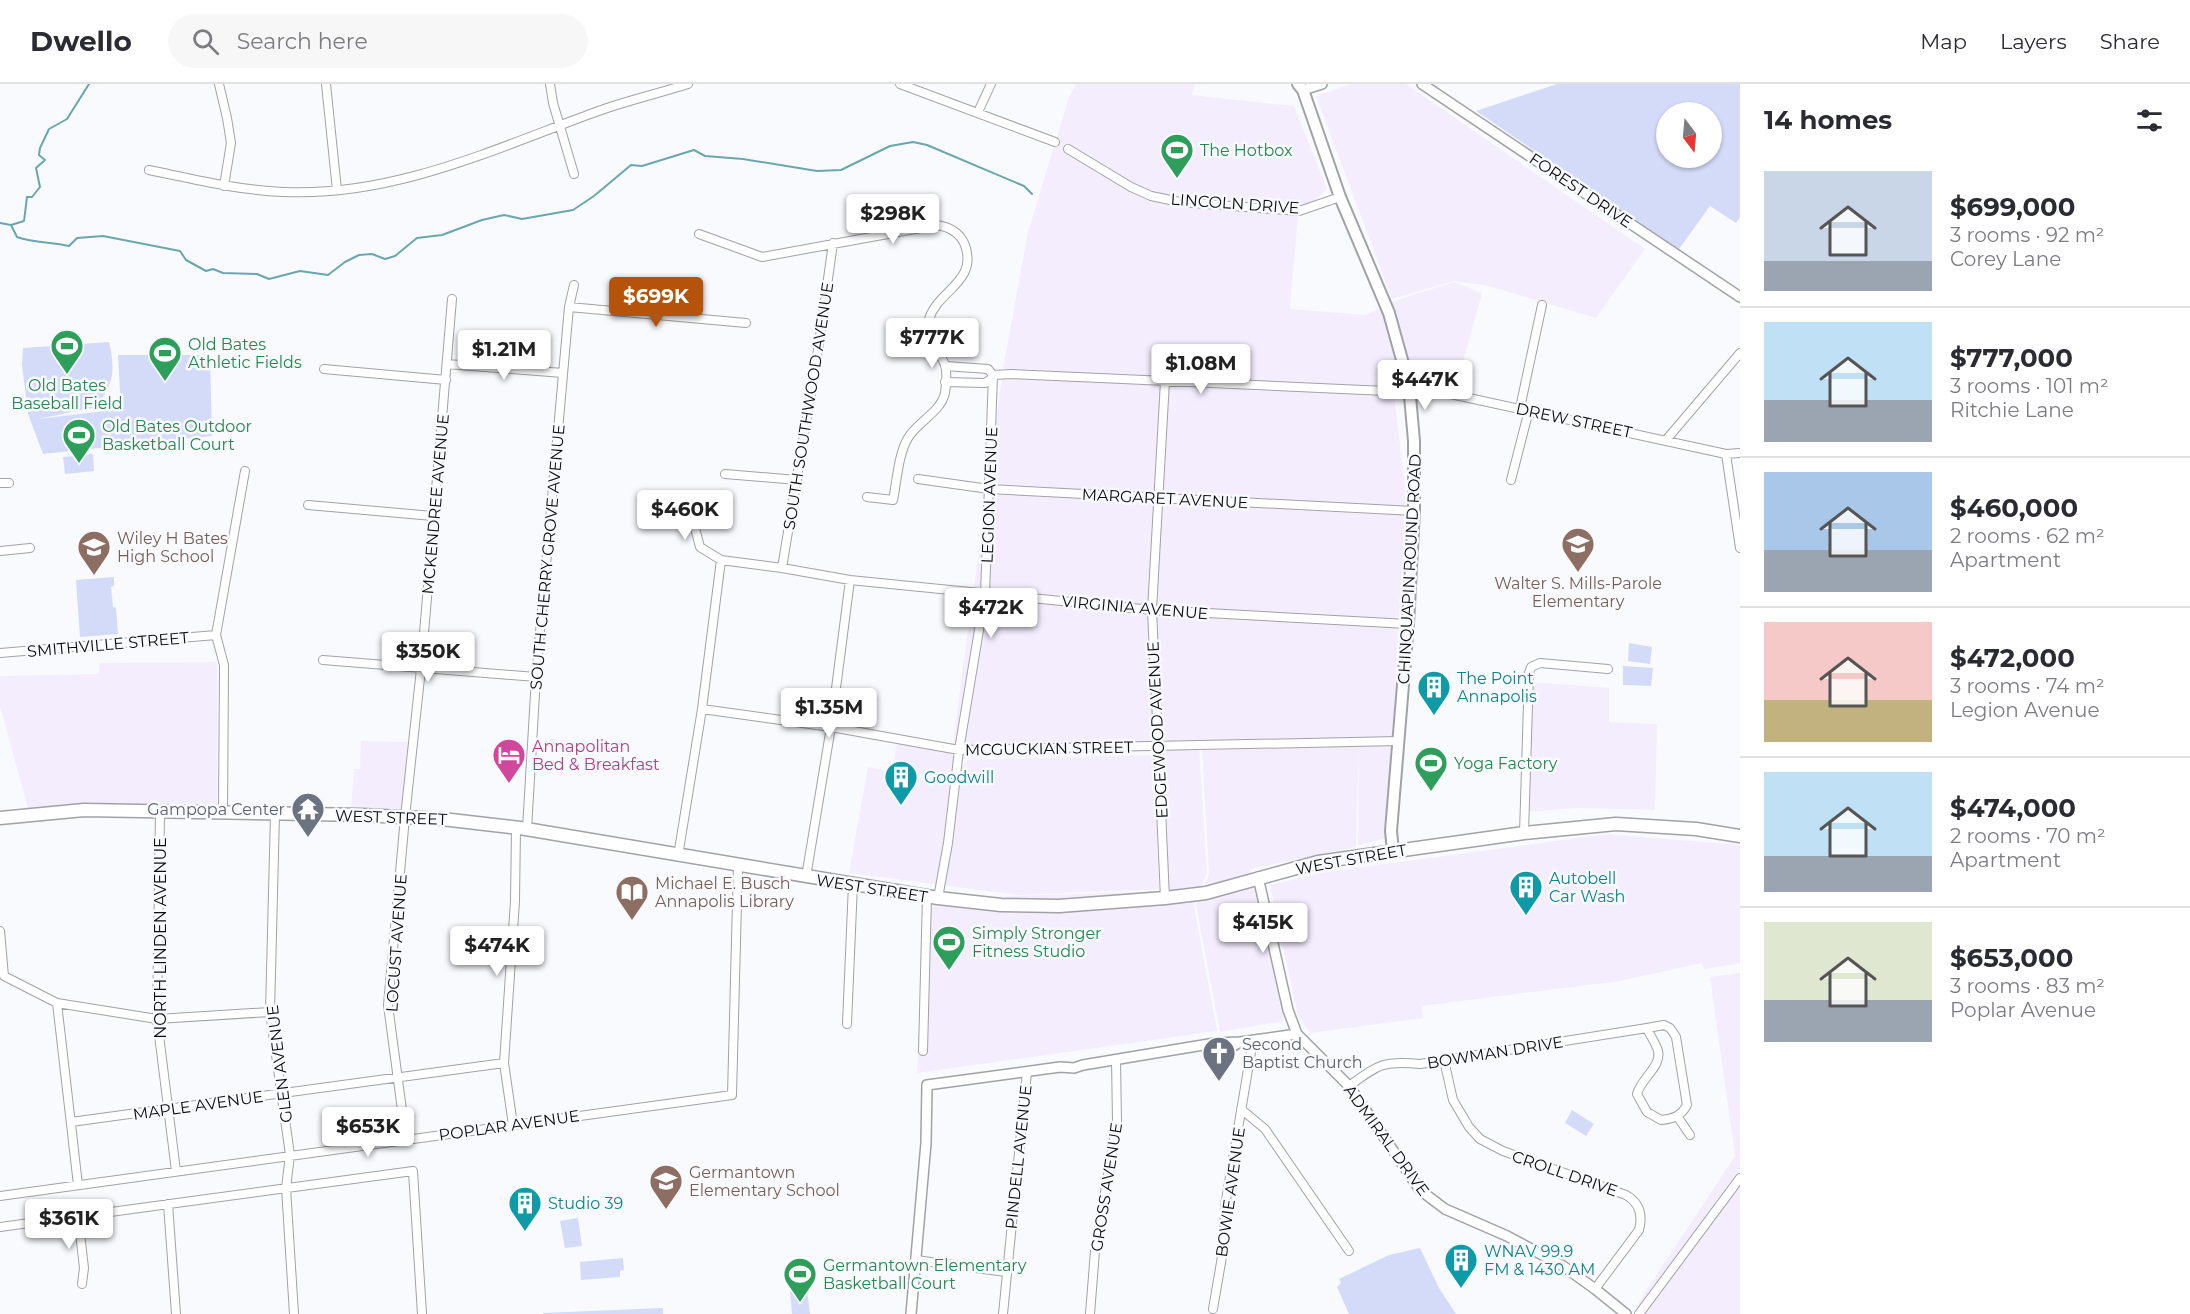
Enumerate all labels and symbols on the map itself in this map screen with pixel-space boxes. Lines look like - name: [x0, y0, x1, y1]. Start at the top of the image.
- north arrow: [1656, 102, 1722, 168]
- sports icon: The Hotbox: [1159, 132, 1195, 179]
- place label: The Hotbox: [1200, 141, 1293, 160]
- street label: FOREST DRIVE: [1526, 149, 1636, 232]
- street label: LINCOLN DRIVE: [1170, 190, 1300, 217]
- pin: $298K: [851, 194, 935, 245]
- pin: $699K: [614, 277, 698, 328]
- street label: SOUTH SOUTHWOOD AVENUE: [780, 281, 837, 531]
- pin: $777K: [890, 318, 974, 369]
- sports icon: Old Bates Baseball Field: [49, 328, 85, 375]
- pin: $1.21M: [455, 330, 553, 381]
- sports icon: Old Bates Athletic Fields: [147, 335, 183, 382]
- place label: Old Bates Athletic Fields: [188, 335, 302, 372]
- pin: $1.08M: [1152, 344, 1250, 395]
- pin: $447K: [1383, 360, 1467, 411]
- place label: Old Bates Baseball Field: [11, 376, 123, 413]
- street label: DREW STREET: [1514, 399, 1635, 442]
- street label: MCKENDREE AVENUE: [418, 413, 453, 595]
- sports icon: Old Bates Outdoor Basketball Court: [61, 417, 97, 464]
- place label: Old Bates Outdoor Basketball Court: [102, 417, 252, 454]
- street label: SOUTH CHERRY GROVE AVENUE: [526, 424, 569, 690]
- street label: LEGION AVENUE: [978, 426, 1001, 564]
- street label: CHINQUAPIN ROUND ROAD: [1394, 453, 1425, 685]
- street label: MARGARET AVENUE: [1081, 485, 1249, 512]
- pin: $460K: [643, 490, 727, 541]
- school or university icon: Walter S. Mills-Parole Elementary: [1560, 526, 1596, 573]
- school or university icon: Wiley H Bates High School: [76, 529, 112, 576]
- place label: Wiley H Bates High School: [117, 529, 228, 566]
- place label: Walter S. Mills-Parole Elementary: [1494, 574, 1662, 611]
- pin: $472K: [949, 588, 1033, 639]
- street label: VIRGINIA AVENUE: [1061, 592, 1209, 623]
- street label: SMITHVILLE STREET: [26, 628, 191, 661]
- pin: $350K: [386, 632, 470, 683]
- street label: EDGEWOOD AVENUE: [1143, 641, 1172, 819]
- building icon: The Point Annapolis: [1416, 669, 1452, 716]
- place label: The Point Annapolis: [1457, 669, 1537, 706]
- pin: $1.35M: [780, 688, 878, 739]
- hotel icon: Annapolitan Bed & Breakfast: [491, 737, 527, 784]
- place label: Annapolitan Bed & Breakfast: [532, 737, 660, 774]
- street label: MCGUCKIAN STREET: [965, 738, 1134, 759]
- sports icon: Yoga Factory: [1413, 745, 1449, 792]
- place label: Yoga Factory: [1454, 754, 1558, 773]
- building icon: Goodwill: [883, 759, 919, 806]
- place label: Goodwill: [924, 768, 994, 787]
- temple icon: Gampopa Center: [290, 791, 326, 838]
- place label: Gampopa Center: [147, 800, 285, 819]
- street label: WEST STREET: [335, 806, 448, 829]
- street label: NORTH LINDEN AVENUE: [151, 837, 170, 1039]
- street label: WEST STREET: [1294, 840, 1409, 879]
- building icon: Autobell Car Wash: [1508, 869, 1544, 916]
- place label: Autobell Car Wash: [1549, 869, 1625, 906]
- street label: WEST STREET: [815, 870, 930, 907]
- street label: LOCUST AVENUE: [382, 873, 411, 1013]
- library icon: Michael E. Busch Annapolis Library: [614, 874, 650, 921]
- place label: Michael E. Busch Annapolis Library: [655, 874, 794, 911]
- pin: $415K: [1221, 903, 1305, 954]
- sports icon: Simply Stronger Fitness Studio: [931, 924, 967, 971]
- place label: Simply Stronger Fitness Studio: [972, 924, 1102, 961]
- pin: $474K: [455, 926, 539, 977]
- street label: GLEN AVENUE: [263, 1004, 296, 1124]
- street label: BOWMAN DRIVE: [1426, 1032, 1565, 1073]
- church icon: Second Baptist Church: [1201, 1035, 1237, 1082]
- place label: Second Baptist Church: [1242, 1035, 1362, 1072]
- street label: ADMIRAL DRIVE: [1340, 1081, 1433, 1199]
- street label: PINDELL AVENUE: [1001, 1084, 1036, 1230]
- street label: MAPLE AVENUE: [132, 1087, 264, 1124]
- street label: POPLAR AVENUE: [438, 1106, 581, 1145]
- pin: $653K: [326, 1107, 410, 1158]
- street label: GROSS AVENUE: [1087, 1121, 1126, 1253]
- street label: BOWIE AVENUE: [1212, 1126, 1249, 1258]
- street label: CROLL DRIVE: [1510, 1147, 1620, 1200]
- school or university icon: Germantown Elementary School: [648, 1163, 684, 1210]
- place label: Germantown Elementary School: [689, 1163, 840, 1200]
- building icon: Studio 39: [507, 1185, 543, 1232]
- place label: Studio 39: [548, 1194, 623, 1213]
- pin: $361K: [27, 1199, 111, 1250]
- building icon: WNAV 99.9 FM & 1430 AM: [1443, 1242, 1479, 1289]
- place label: WNAV 99.9 FM & 1430 AM: [1484, 1242, 1595, 1279]
- sports icon: Germantown Elementary Basketball Court: [782, 1256, 818, 1303]
- place label: Germantown Elementary Basketball Court: [823, 1256, 1027, 1293]

